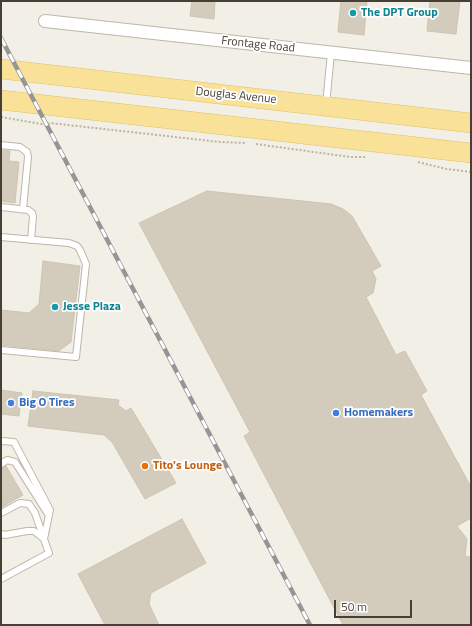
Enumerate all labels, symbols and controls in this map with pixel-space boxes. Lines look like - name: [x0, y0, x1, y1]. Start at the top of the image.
- place label: The DPT Group: [361, 6, 438, 20]
- marker: The DPT Group: [348, 8, 358, 18]
- street label: Frontage Road: [220, 34, 296, 56]
- street label: Douglas Avenue: [195, 85, 277, 107]
- place label: Jesse Plaza: [63, 300, 121, 314]
- marker: Jesse Plaza: [50, 302, 60, 312]
- place label: Big O Tires: [19, 396, 75, 410]
- marker: Big O Tires: [6, 398, 16, 408]
- place label: Homemakers: [344, 406, 413, 420]
- marker: Homemakers: [331, 408, 341, 418]
- place label: Tito's Lounge: [153, 459, 222, 473]
- marker: Tito's Lounge: [140, 461, 150, 471]
- scale bar: [336, 592, 414, 618]
- text: 50 m: [341, 597, 367, 616]

